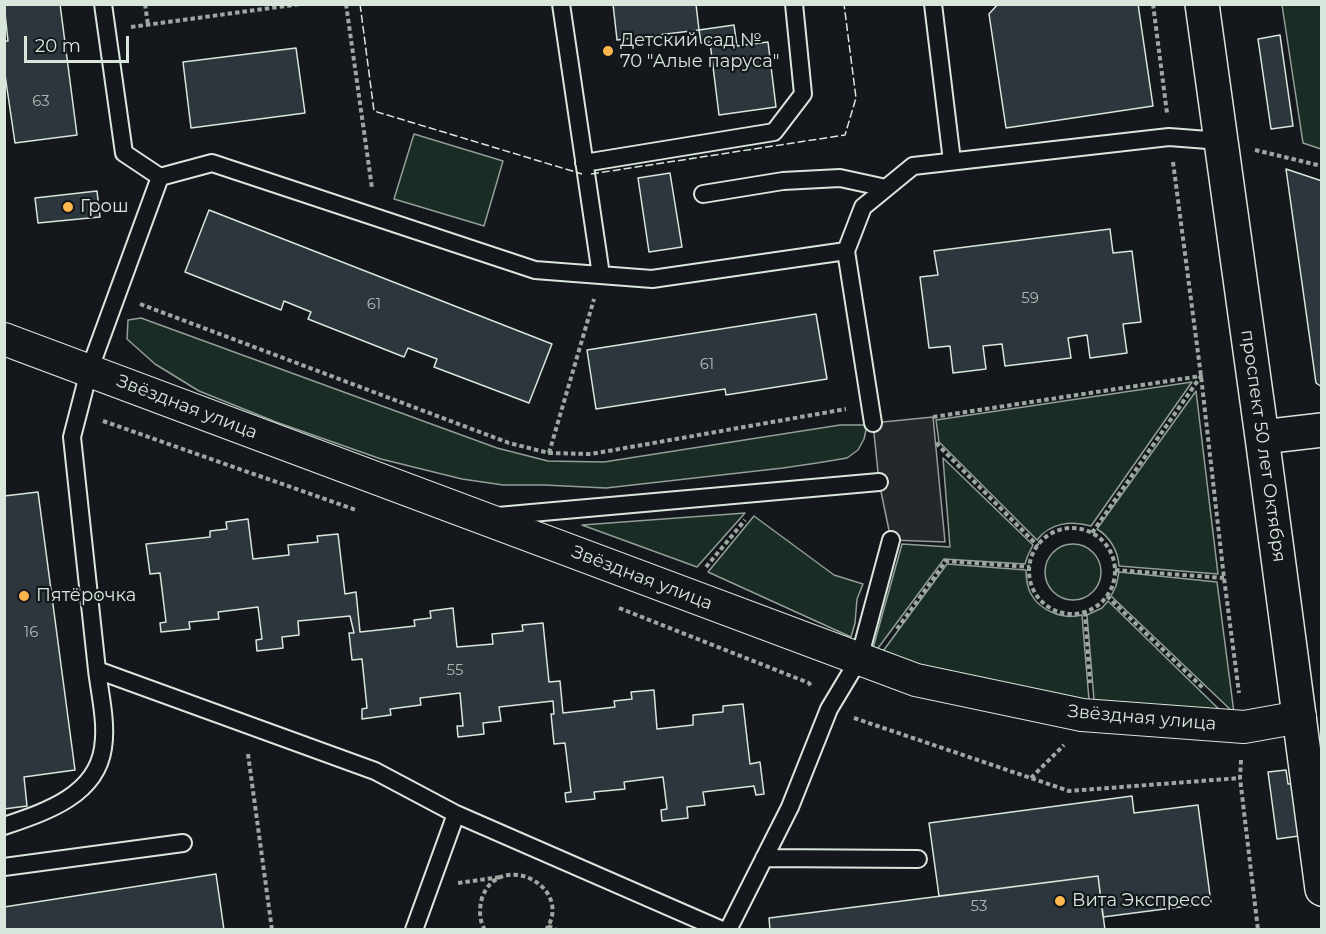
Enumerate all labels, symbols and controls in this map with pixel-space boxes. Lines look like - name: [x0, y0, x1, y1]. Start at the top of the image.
- scale bar: [27, 24, 132, 62]
- place label: Детский сад № 70 "Алые паруса": [620, 30, 779, 72]
- text: 20 m: [35, 35, 81, 57]
- marker: Детский сад № 70 "Алые паруса": [601, 44, 615, 58]
- house number: 63: [32, 93, 50, 111]
- place label: Грош: [80, 196, 129, 218]
- marker: Грош: [61, 200, 75, 214]
- house number: 59: [1021, 290, 1039, 308]
- house number: 61: [367, 296, 381, 314]
- street label: проспект 50 лет Октября: [1236, 328, 1290, 564]
- house number: 61: [700, 356, 714, 374]
- street label: Звёздная улица: [114, 370, 260, 444]
- street label: Звёздная улица: [569, 541, 715, 615]
- place label: Пятёрочка: [36, 585, 136, 607]
- marker: Пятёрочка: [17, 589, 31, 603]
- house number: 16: [24, 624, 38, 642]
- house number: 55: [447, 662, 463, 680]
- street label: Звёздная улица: [1067, 701, 1217, 735]
- place label: Вита Экспресс: [1072, 890, 1210, 912]
- marker: Вита Экспресс: [1053, 894, 1067, 908]
- house number: 53: [971, 898, 987, 916]

